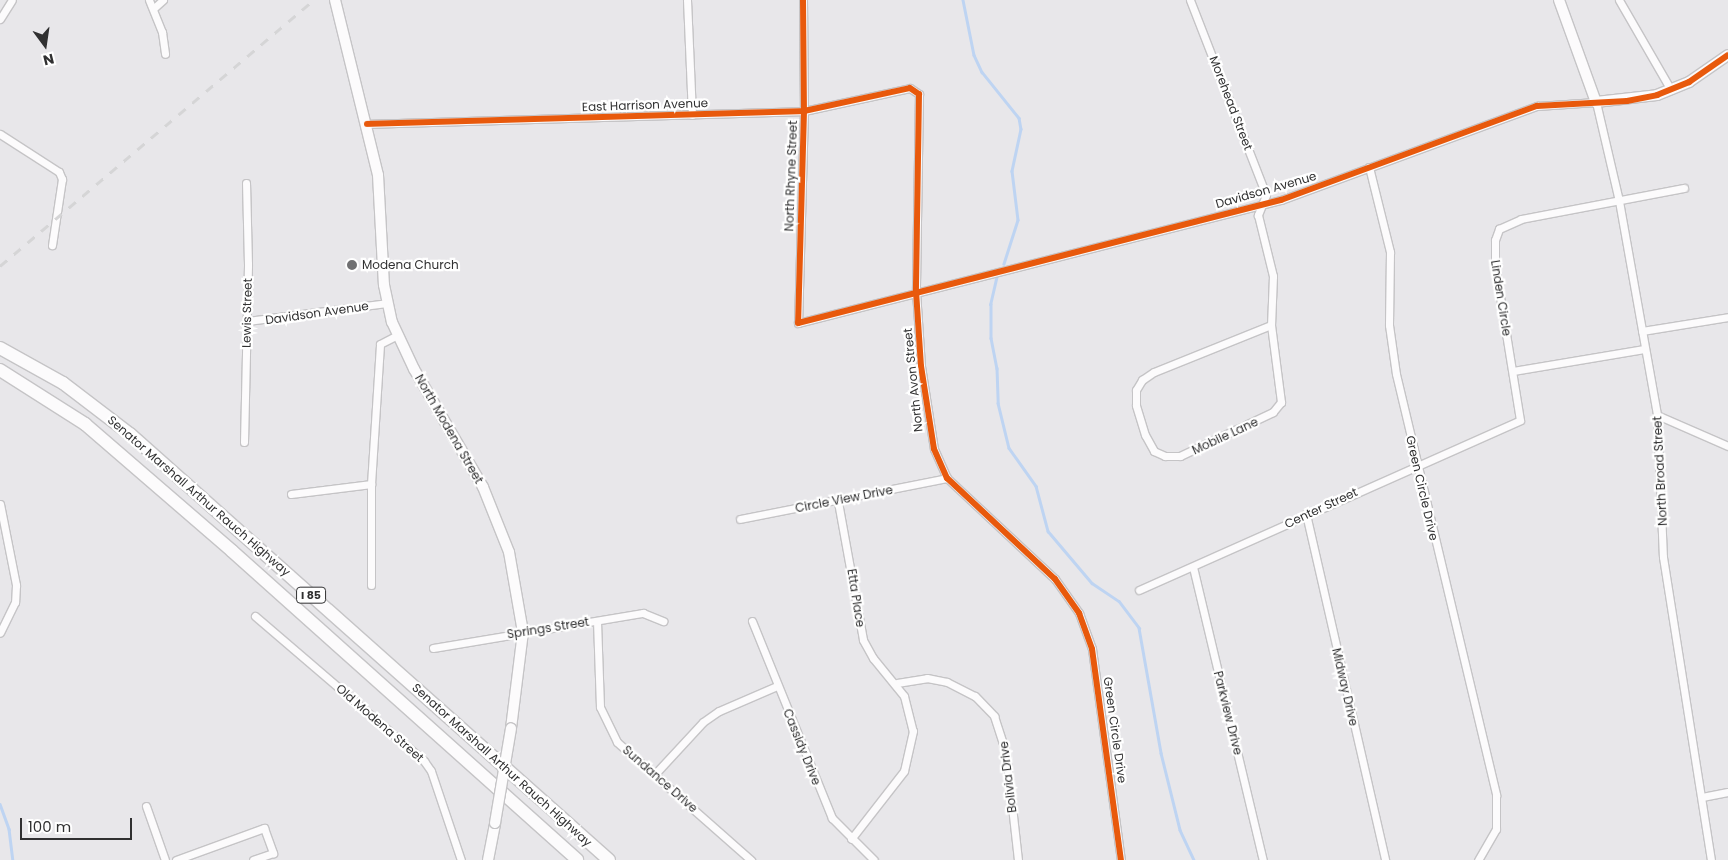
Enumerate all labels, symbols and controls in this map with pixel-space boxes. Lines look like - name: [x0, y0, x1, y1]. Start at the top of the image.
- north arrow: [20, 20, 70, 70]
- text: N: [41, 49, 56, 71]
- street label: Morehead Street: [1206, 54, 1256, 152]
- street label: East Harrison Avenue: [582, 96, 708, 114]
- street label: North Rhyne Street: [782, 120, 800, 232]
- street label: Davidson Avenue: [1214, 169, 1318, 211]
- place label: Modena Church: [362, 258, 459, 272]
- marker: Modena Church: [346, 259, 358, 271]
- street label: Linden Circle: [1488, 259, 1514, 337]
- street label: Lewis Street: [239, 278, 255, 348]
- street label: Davidson Avenue: [264, 299, 370, 327]
- street label: North Avon Street: [900, 327, 926, 433]
- street label: North Modena Street: [412, 372, 486, 486]
- street label: Senator Marshall Arthur Rauch Highway: [105, 413, 293, 579]
- street label: Mobile Lane: [1190, 414, 1260, 458]
- street label: North Broad Street: [1650, 416, 1670, 526]
- street label: Green Circle Drive: [1403, 434, 1441, 542]
- street label: Circle View Drive: [794, 482, 894, 516]
- street label: Center Street: [1282, 485, 1360, 531]
- street label: Etta Place: [844, 568, 868, 628]
- road number: I 85: [296, 586, 326, 604]
- street label: Springs Street: [506, 614, 590, 642]
- street label: Midway Drive: [1329, 647, 1361, 727]
- street label: Parkview Drive: [1211, 670, 1245, 756]
- street label: Green Circle Drive: [1100, 676, 1130, 784]
- street label: Senator Marshall Arthur Rauch Highway: [409, 680, 595, 850]
- street label: Old Modena Street: [333, 681, 427, 765]
- street label: Cassidy Drive: [780, 707, 824, 787]
- street label: Bolivia Drive: [996, 740, 1020, 814]
- street label: Sundance Drive: [620, 743, 700, 815]
- scale bar: [22, 808, 135, 840]
- text: 100 m: [28, 816, 71, 837]

